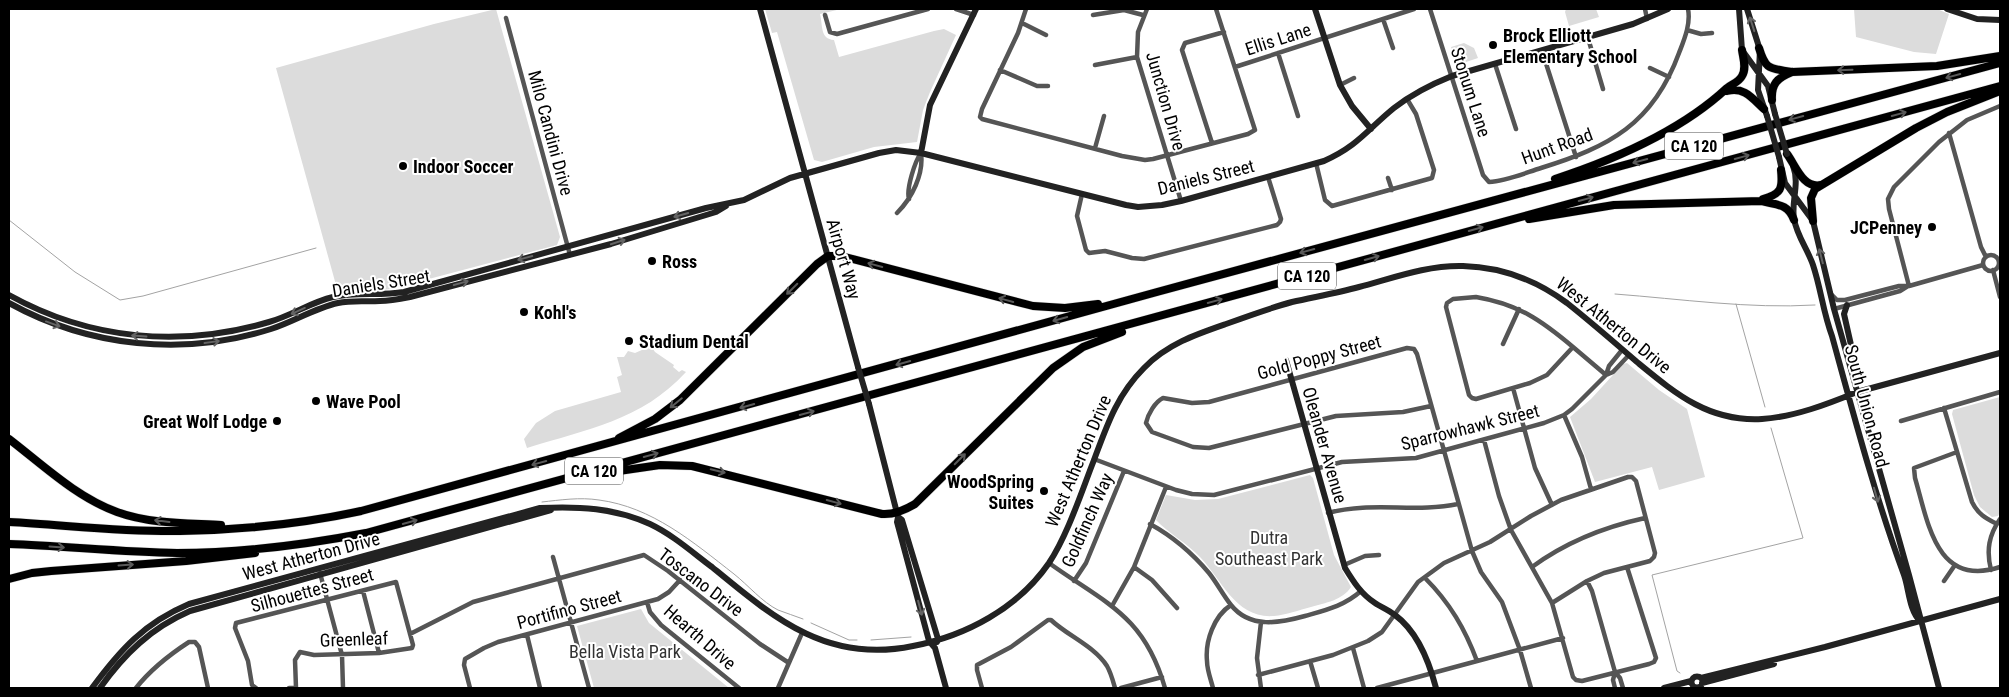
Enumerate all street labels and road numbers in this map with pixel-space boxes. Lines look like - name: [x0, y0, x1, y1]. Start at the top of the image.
- street label: Ellis Lane: [1242, 19, 1314, 59]
- street label: Stonum Lane: [1447, 45, 1495, 139]
- street label: Junction Drive: [1142, 49, 1190, 153]
- street label: Milo Candini Drive: [524, 68, 578, 198]
- street label: Hunt Road: [1519, 123, 1595, 169]
- road number: CA 120: [1665, 132, 1723, 160]
- street label: Daniels Street: [1156, 155, 1256, 199]
- street label: Airport Way: [823, 216, 866, 302]
- road number: CA 120: [1278, 262, 1336, 290]
- street label: Daniels Street: [331, 265, 431, 301]
- street label: West Atherton Drive: [1553, 272, 1675, 378]
- street label: Gold Poppy Street: [1255, 330, 1383, 384]
- street label: South Union Road: [1841, 342, 1893, 470]
- street label: Oleander Avenue: [1298, 385, 1352, 505]
- street label: West Atherton Drive: [1041, 392, 1115, 530]
- street label: Sparrowhawk Street: [1399, 400, 1541, 454]
- road number: CA 120: [565, 458, 623, 484]
- street label: Goldfinch Way: [1057, 469, 1117, 570]
- street label: West Atherton Drive: [240, 528, 382, 584]
- street label: Toscano Drive: [655, 543, 747, 621]
- street label: Silhouettes Street: [248, 564, 376, 616]
- street label: Portifino Street: [515, 585, 623, 633]
- street label: Hearth Drive: [660, 600, 740, 674]
- street label: Greenleaf: [319, 627, 389, 651]

